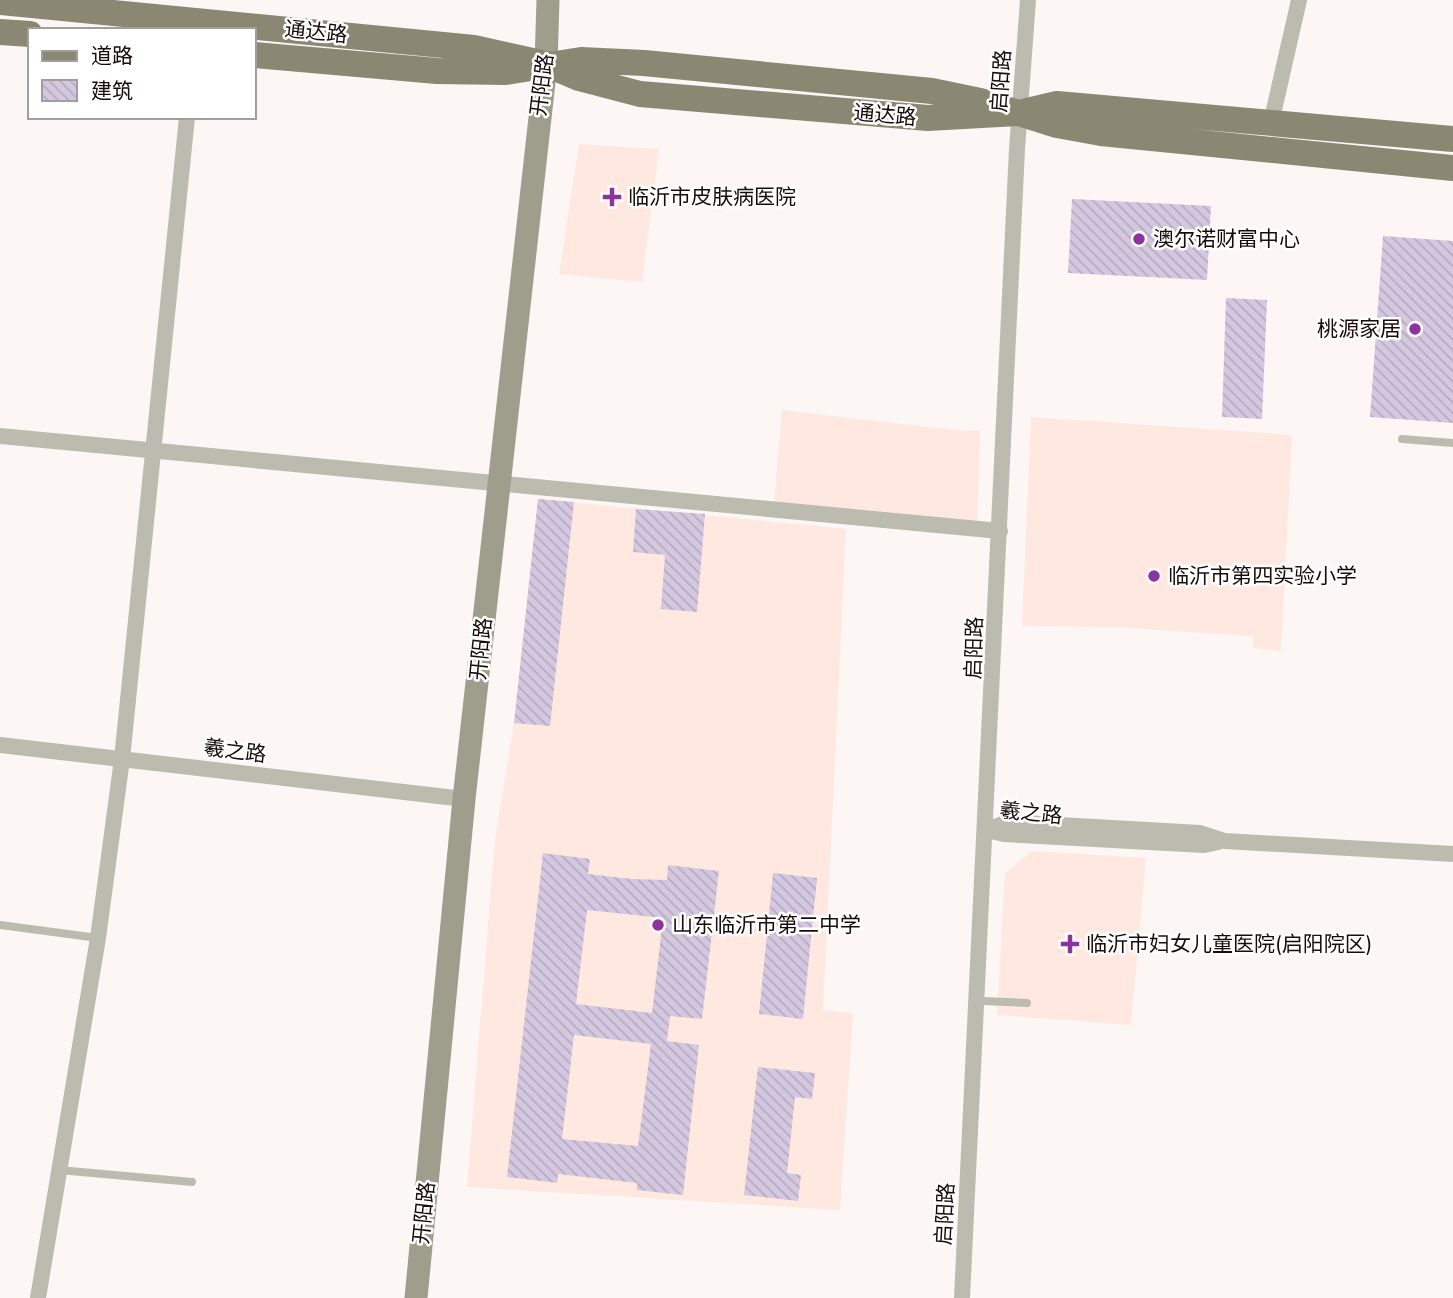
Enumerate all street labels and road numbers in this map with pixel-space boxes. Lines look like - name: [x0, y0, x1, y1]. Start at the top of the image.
- street label: 通达路: [283, 15, 349, 49]
- street label: 启阳路: [985, 49, 1017, 113]
- street label: 开阳路: [524, 52, 560, 118]
- street label: 通达路: [852, 98, 918, 132]
- street label: 开阳路: [464, 616, 498, 682]
- street label: 启阳路: [959, 616, 989, 680]
- street label: 羲之路: [202, 733, 268, 769]
- street label: 羲之路: [998, 796, 1064, 830]
- street label: 开阳路: [407, 1180, 441, 1246]
- street label: 启阳路: [929, 1182, 961, 1246]

